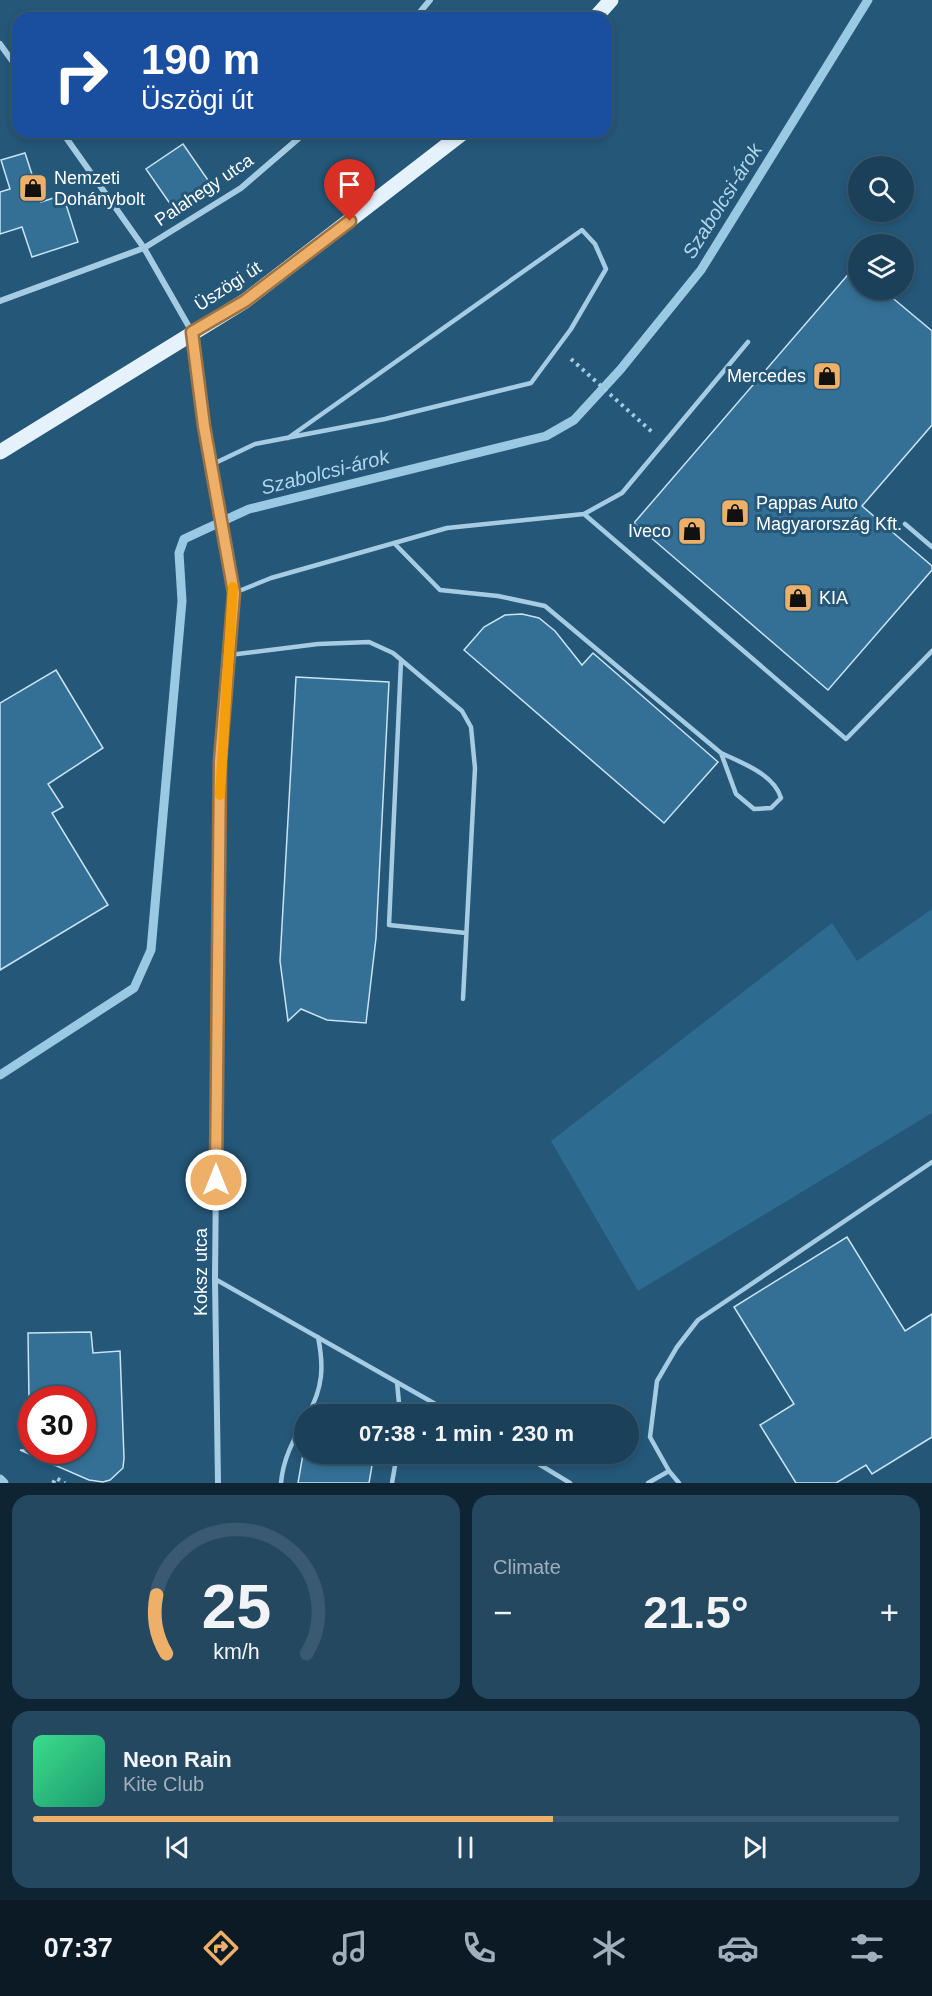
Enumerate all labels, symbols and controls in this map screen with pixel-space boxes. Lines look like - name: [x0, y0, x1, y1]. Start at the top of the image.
- icon: right: [42, 36, 120, 114]
- text: 190 m: [141, 36, 260, 83]
- text: Üszögi út: [141, 85, 254, 115]
- water label: Szabolcsi-árok: [678, 139, 767, 262]
- street label: Palahegy utca: [151, 149, 258, 230]
- map controls: [848, 156, 914, 300]
- button: search: [848, 156, 914, 222]
- pin: [324, 159, 375, 221]
- place label: Nemzeti Dohánybolt: [54, 168, 145, 209]
- icon: arrive: [333, 168, 366, 201]
- shop icon: Nemzeti Dohánybolt: [17, 172, 49, 204]
- button: layers: [848, 234, 914, 300]
- street label: Üszögi út: [191, 257, 265, 315]
- shop icon: Mercedes: [811, 360, 843, 392]
- place label: Mercedes: [727, 366, 806, 386]
- water label: Szabolcsi-árok: [259, 445, 392, 499]
- place label: Pappas Auto Magyarország Kft.: [756, 493, 902, 534]
- shop icon: Pappas Auto Magyarország Kft.: [719, 497, 751, 529]
- shop icon: Iveco: [676, 515, 708, 547]
- place label: Iveco: [628, 521, 671, 541]
- shop icon: KIA: [782, 582, 814, 614]
- place label: KIA: [819, 588, 848, 608]
- position arrow: [184, 1148, 248, 1212]
- street label: Koksz utca: [191, 1227, 211, 1316]
- speed limit sign: 30: [18, 1386, 96, 1464]
- text: 07:38 · 1 min · 230 m: [359, 1421, 574, 1446]
- text: Climate: [493, 1556, 561, 1578]
- text: 25: [201, 1572, 271, 1641]
- text: 21.5°: [643, 1587, 749, 1638]
- text: −: [493, 1594, 512, 1631]
- text: +: [880, 1594, 899, 1631]
- text: km/h: [213, 1640, 259, 1664]
- text: Neon Rain: [123, 1747, 232, 1772]
- text: Kite Club: [123, 1773, 204, 1795]
- icon: previous: [161, 1831, 194, 1864]
- icon: pause: [449, 1831, 482, 1864]
- icon: next: [738, 1831, 771, 1864]
- icon: directions: [200, 1927, 242, 1969]
- icon: music: [329, 1927, 371, 1969]
- icon: phone: [458, 1927, 500, 1969]
- icon: climate: [588, 1927, 630, 1969]
- icon: car: [717, 1927, 759, 1969]
- icon: filters: [846, 1927, 888, 1969]
- text: 07:37: [44, 1933, 113, 1963]

